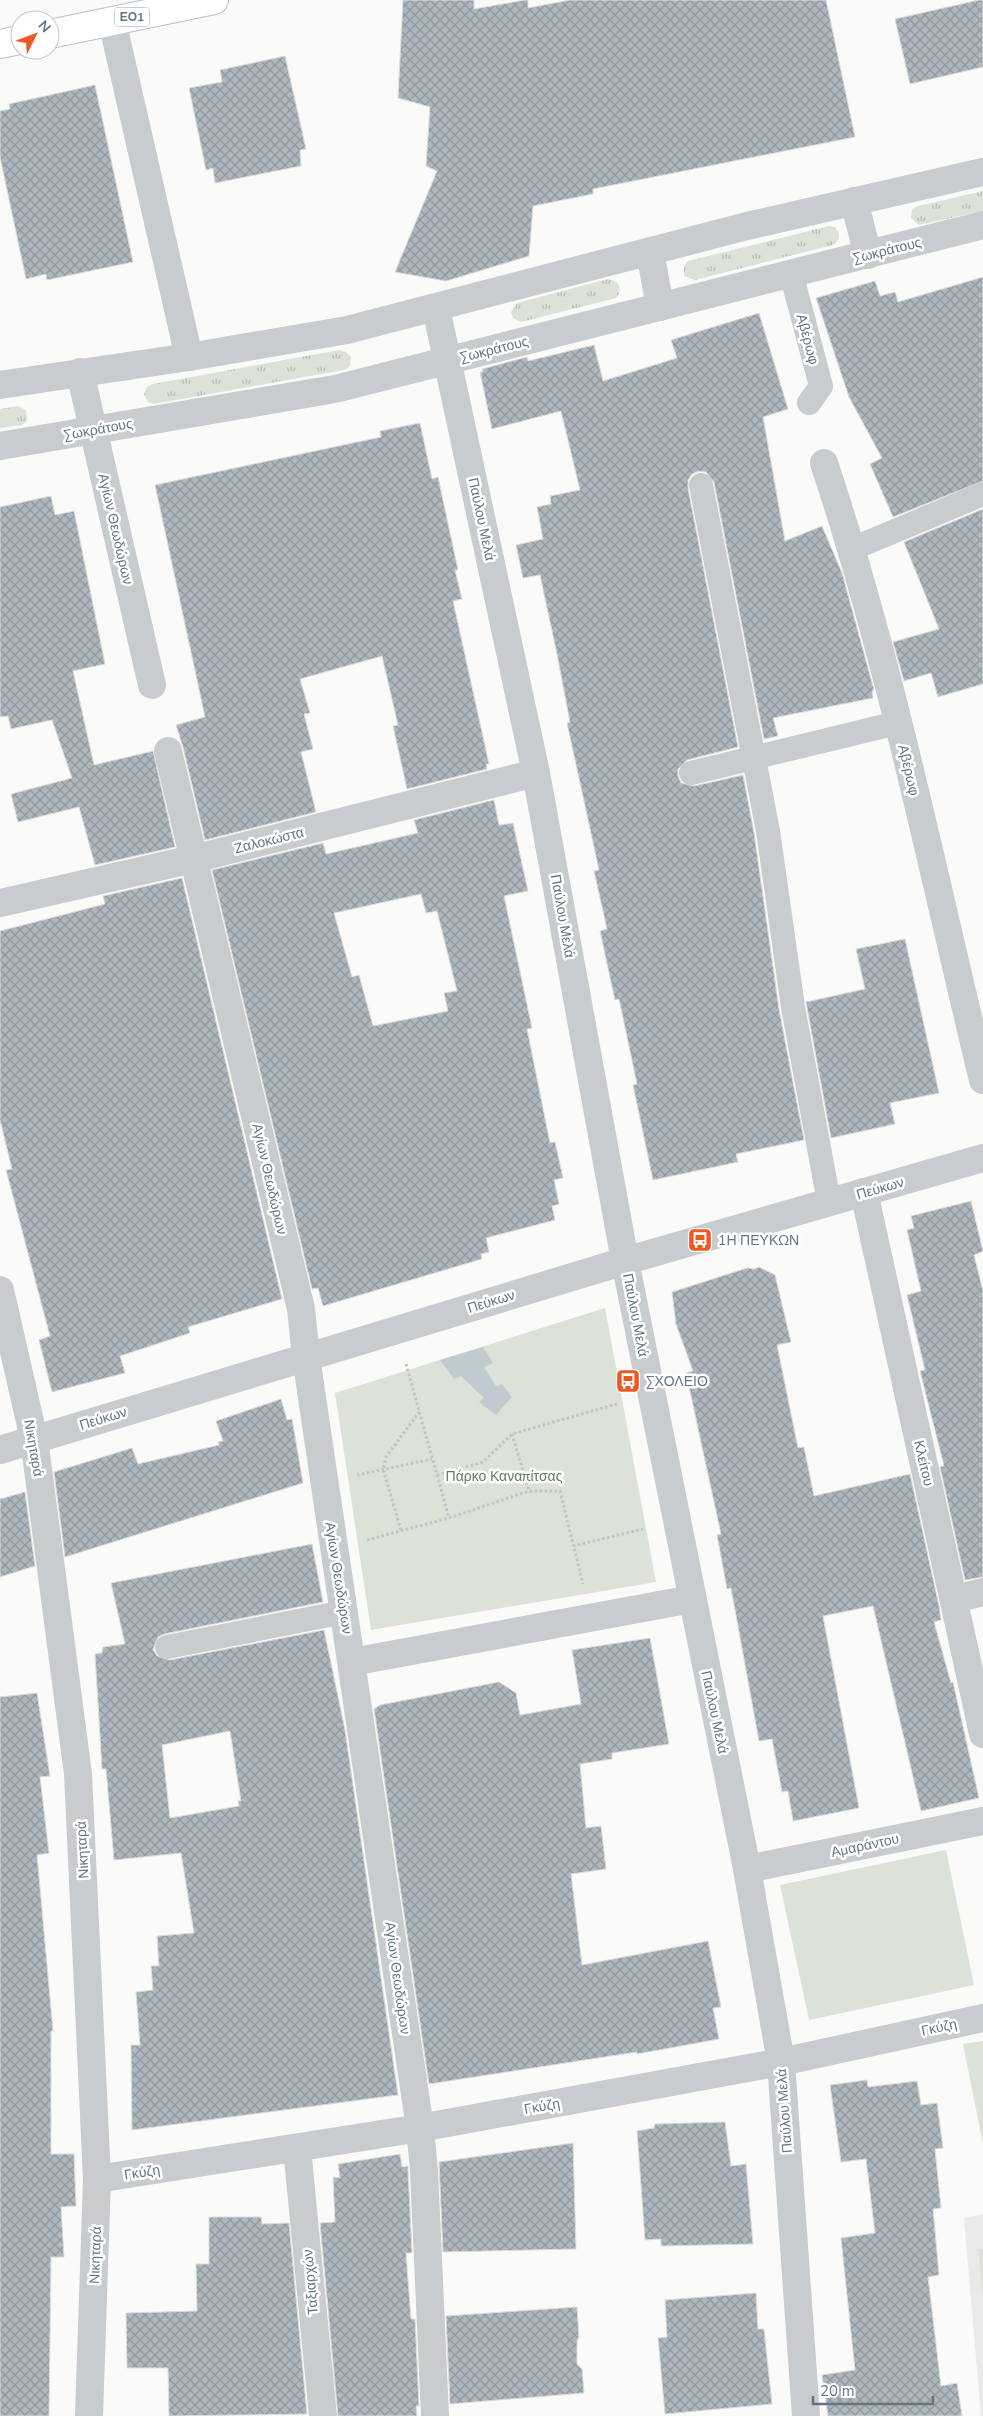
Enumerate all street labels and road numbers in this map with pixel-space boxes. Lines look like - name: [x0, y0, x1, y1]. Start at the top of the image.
- road number: ΕΟ1: [114, 8, 150, 26]
- street label: Σωκράτους: [851, 233, 924, 268]
- street label: Αβέρωφ: [792, 312, 823, 367]
- street label: Σωκράτους: [458, 332, 531, 367]
- street label: Σωκράτους: [62, 414, 134, 445]
- street label: Αγίων Θεωδώρων: [94, 472, 138, 586]
- street label: Παύλου Μελά: [463, 476, 500, 562]
- street label: Αβέρωφ: [893, 743, 924, 797]
- street label: Ζαλοκώστα: [232, 823, 306, 858]
- street label: Παύλου Μελά: [546, 873, 579, 959]
- street label: Αγίων Θεωδώρων: [248, 1122, 292, 1236]
- street label: Πεύκων: [854, 1173, 906, 1204]
- street label: Παύλου Μελά: [618, 1272, 653, 1358]
- street label: Πεύκων: [465, 1285, 517, 1318]
- street label: Πεύκων: [77, 1402, 129, 1435]
- street label: Νικηταρά: [19, 1418, 48, 1478]
- street label: Κλείτου: [909, 1438, 938, 1488]
- street label: Αγίων Θεωδώρων: [320, 1521, 357, 1636]
- street label: Παύλου Μελά: [696, 1669, 733, 1755]
- street label: Νικηταρά: [72, 1821, 93, 1879]
- street label: Αμαράντου: [829, 1829, 901, 1862]
- street label: Αγίων Θεωδώρων: [380, 1921, 415, 2036]
- street label: Γκύζη: [919, 2014, 959, 2041]
- street label: Παύλου Μελά: [772, 2068, 797, 2154]
- street label: Γκύζη: [523, 2094, 562, 2119]
- street label: Γκύζη: [123, 2160, 161, 2185]
- street label: Νικηταρά: [85, 2226, 106, 2284]
- street label: Ταξιαρχών: [298, 2249, 323, 2315]

